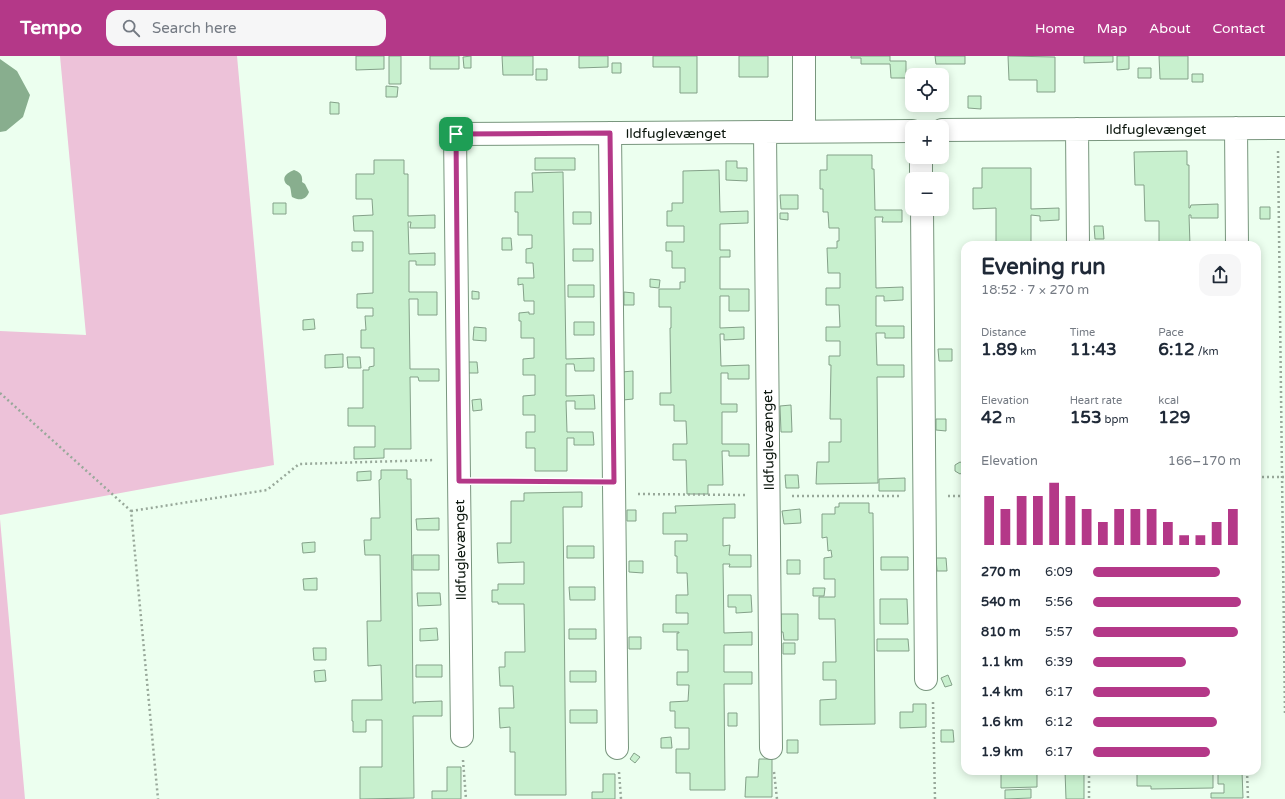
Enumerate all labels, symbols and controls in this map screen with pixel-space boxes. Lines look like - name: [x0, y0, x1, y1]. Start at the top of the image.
- search box: [106, 10, 386, 46]
- text: Tempo: [20, 17, 82, 39]
- icon: search: [120, 17, 142, 39]
- text: Search here: [152, 19, 236, 37]
- text: Home: [1035, 20, 1075, 37]
- text: Map: [1097, 20, 1127, 37]
- text: About: [1149, 20, 1191, 37]
- text: Contact: [1213, 20, 1265, 37]
- map controls: [905, 68, 949, 216]
- button: locate: [905, 68, 949, 112]
- pin: [439, 117, 473, 151]
- button: +: [905, 120, 949, 164]
- street label: Ildfuglevænget: [1106, 121, 1207, 138]
- icon: arrive: [445, 123, 467, 145]
- street label: Ildfuglevænget: [626, 125, 727, 142]
- button: −: [905, 172, 949, 216]
- text: Evening run: [981, 254, 1106, 280]
- button: share: [1199, 254, 1241, 296]
- text: 18:52 · 7 × 270 m: [981, 282, 1089, 298]
- text: Distance: [981, 326, 1026, 339]
- text: Time: [1070, 326, 1095, 339]
- text: Pace: [1158, 326, 1184, 339]
- text: 1.89: [981, 339, 1017, 360]
- text: 11:43: [1070, 339, 1117, 360]
- text: 6:12: [1158, 339, 1195, 360]
- text: km: [1017, 345, 1036, 358]
- text: /km: [1195, 345, 1219, 358]
- street label: Ildfuglevænget: [759, 389, 778, 491]
- text: Elevation: [981, 394, 1029, 407]
- text: Heart rate: [1070, 394, 1122, 407]
- text: kcal: [1158, 394, 1179, 407]
- text: 42: [981, 407, 1002, 428]
- text: 153: [1070, 407, 1102, 428]
- text: 129: [1158, 407, 1190, 428]
- text: m: [1002, 413, 1015, 426]
- text: bpm: [1102, 413, 1129, 426]
- text: Elevation: [981, 453, 1038, 469]
- text: 166–170 m: [1168, 453, 1241, 469]
- street label: Ildfuglevænget: [451, 499, 470, 601]
- text: 270 m: [981, 564, 1021, 580]
- text: 6:09: [1045, 564, 1073, 580]
- text: 540 m: [981, 594, 1021, 610]
- text: 5:56: [1045, 594, 1073, 610]
- text: 810 m: [981, 624, 1021, 640]
- text: 5:57: [1045, 624, 1073, 640]
- text: 1.1 km: [981, 654, 1023, 670]
- text: 6:39: [1045, 654, 1073, 670]
- text: 1.4 km: [981, 684, 1023, 700]
- text: 6:17: [1045, 684, 1073, 700]
- text: 1.6 km: [981, 714, 1023, 730]
- text: 6:12: [1045, 714, 1073, 730]
- text: 1.9 km: [981, 744, 1023, 760]
- text: 6:17: [1045, 744, 1073, 760]

